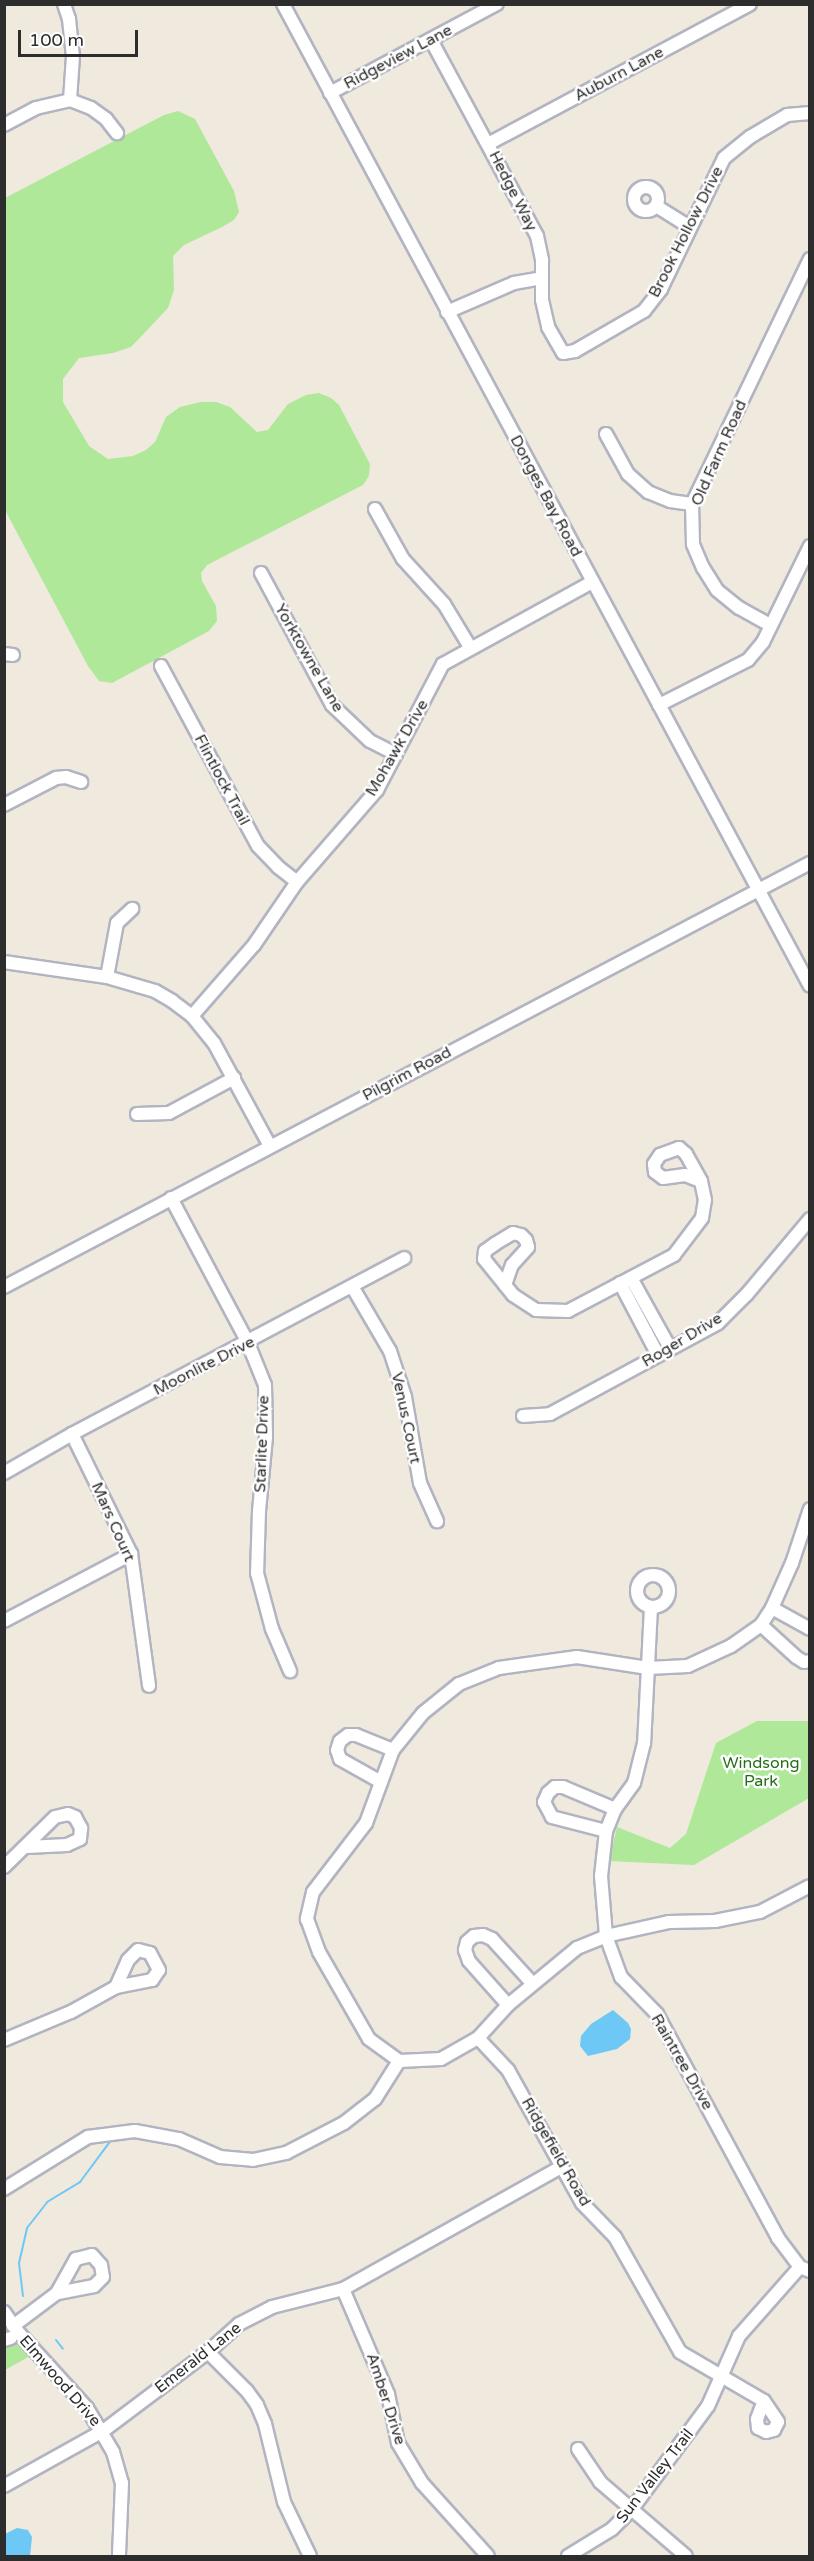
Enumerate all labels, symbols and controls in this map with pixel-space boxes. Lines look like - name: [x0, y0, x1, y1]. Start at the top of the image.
- scale bar: [21, 18, 141, 56]
- street label: Ridgeview Lane: [341, 20, 455, 94]
- text: 100 m: [29, 29, 84, 51]
- street label: Auburn Lane: [571, 42, 667, 106]
- street label: Hedge Way: [485, 148, 541, 234]
- street label: Brook Hollow Drive: [645, 163, 727, 301]
- street label: Old Farm Road: [687, 397, 751, 509]
- street label: Donges Bay Road: [506, 432, 586, 560]
- street label: Yorktowne Lane: [270, 600, 348, 716]
- street label: Mohawk Drive: [362, 696, 432, 800]
- street label: Flintlock Trail: [190, 731, 254, 829]
- street label: Pilgrim Road: [359, 1043, 455, 1105]
- street label: Roger Drive: [638, 1309, 726, 1371]
- street label: Moonlite Drive: [150, 1332, 258, 1400]
- street label: Venus Court: [387, 1370, 425, 1466]
- street label: Starlite Drive: [251, 1395, 273, 1493]
- street label: Mars Court: [87, 1479, 139, 1565]
- park label: Windsong Park: [722, 1753, 800, 1791]
- street label: Raintree Drive: [647, 2011, 717, 2113]
- street label: Ridgefield Road: [517, 2094, 595, 2210]
- street label: Emerald Lane: [151, 2318, 245, 2398]
- street label: Elmwood Drive: [15, 2332, 105, 2430]
- street label: Amber Drive: [362, 2351, 410, 2447]
- street label: Sun Valley Trail: [612, 2425, 698, 2527]

